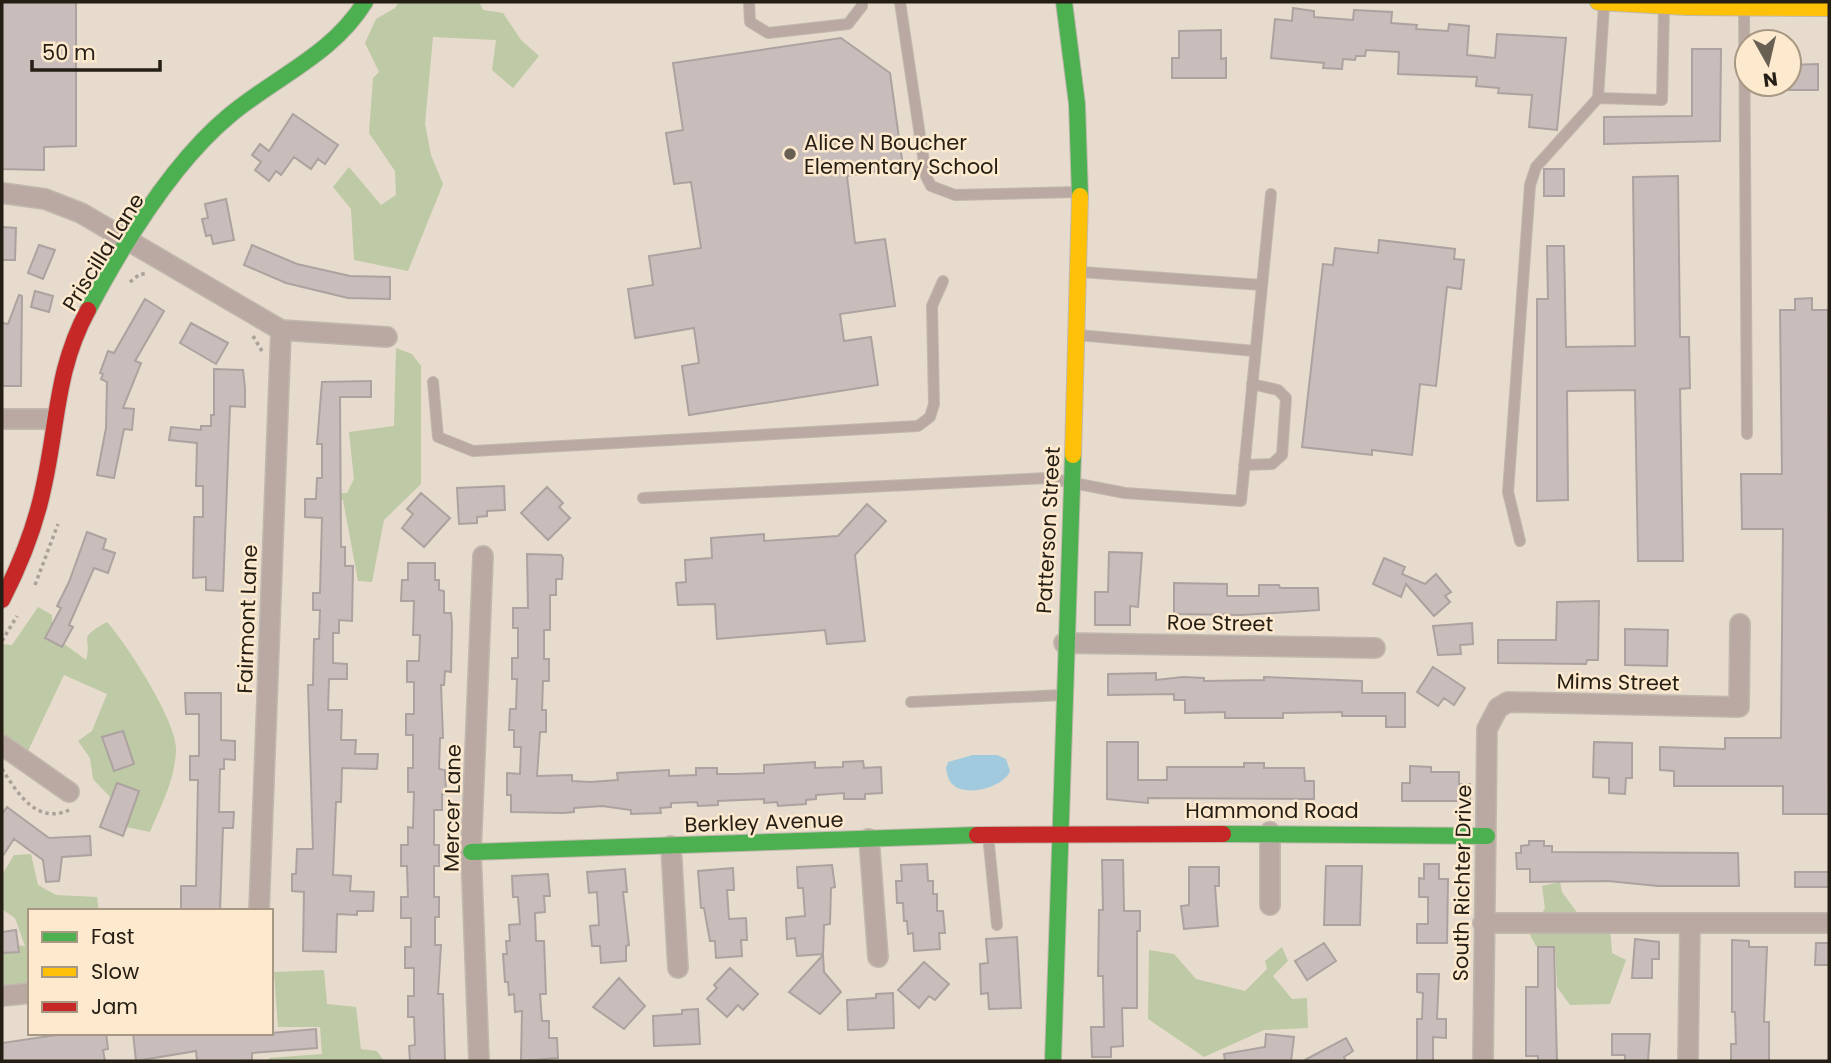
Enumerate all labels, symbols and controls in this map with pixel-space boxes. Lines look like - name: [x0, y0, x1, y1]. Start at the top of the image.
- scale bar: [32, 28, 159, 72]
- north arrow: [1733, 28, 1803, 98]
- text: 50 m: [42, 38, 96, 67]
- text: N: [1761, 65, 1779, 94]
- place label: Alice N Boucher Elementary School: [804, 128, 999, 181]
- marker: Alice N Boucher Elementary School: [782, 146, 798, 162]
- street label: Priscilla Lane: [55, 188, 151, 316]
- street label: Patterson Street: [1029, 446, 1067, 614]
- street label: Fairmont Lane: [230, 544, 264, 694]
- street label: Roe Street: [1167, 608, 1273, 638]
- street label: Mims Street: [1556, 666, 1680, 698]
- street label: Mercer Lane: [436, 744, 468, 872]
- street label: South Richter Drive: [1446, 784, 1478, 982]
- street label: Hammond Road: [1185, 796, 1359, 825]
- street label: Berkley Avenue: [684, 805, 844, 839]
- legend: [28, 909, 273, 1035]
- text: Fast: [91, 922, 134, 951]
- text: Slow: [91, 957, 139, 986]
- text: Jam: [91, 992, 138, 1021]

